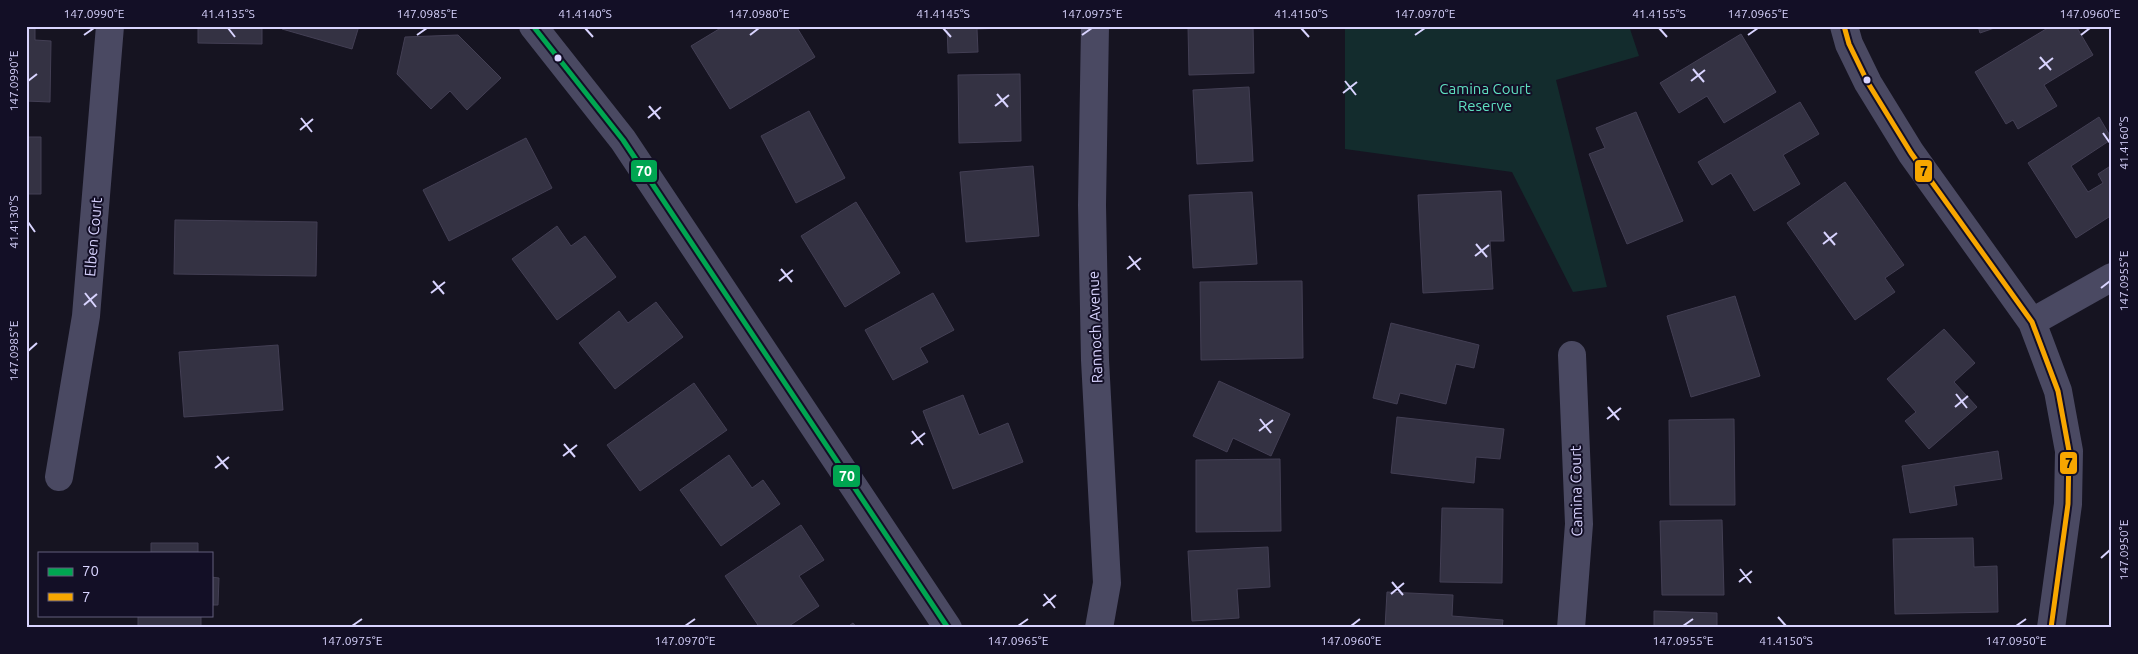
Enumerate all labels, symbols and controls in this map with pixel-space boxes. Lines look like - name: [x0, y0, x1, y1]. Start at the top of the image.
- text: 147.0990°E: [64, 7, 125, 20]
- text: 41.4135°S: [201, 7, 255, 20]
- text: 147.0985°E: [397, 7, 458, 20]
- text: 41.4140°S: [558, 7, 612, 20]
- text: 147.0980°E: [729, 7, 790, 20]
- text: 41.4145°S: [916, 7, 970, 20]
- text: 147.0975°E: [1062, 7, 1123, 20]
- text: 41.4150°S: [1274, 7, 1328, 20]
- text: 147.0970°E: [1395, 7, 1456, 20]
- text: 41.4155°S: [1632, 7, 1686, 20]
- text: 147.0965°E: [1728, 7, 1789, 20]
- text: 147.0960°E: [2060, 7, 2121, 20]
- text: 147.0990°E: [7, 50, 20, 111]
- unlabelled marker: [553, 53, 563, 63]
- unlabelled marker: [1862, 75, 1872, 85]
- park label: Camina Court Reserve: [1439, 80, 1531, 114]
- text: 41.4160°S: [2117, 116, 2130, 170]
- line badge: 70: [630, 159, 658, 183]
- line badge: 7: [1914, 159, 1933, 183]
- text: 70: [636, 163, 652, 179]
- text: 7: [1920, 163, 1928, 179]
- text: 41.4130°S: [7, 195, 20, 249]
- street label: Elben Court: [81, 197, 105, 277]
- text: 147.0955°E: [2117, 250, 2130, 311]
- street label: Rannoch Avenue: [1085, 271, 1105, 383]
- text: 147.0985°E: [7, 320, 20, 381]
- street label: Camina Court: [1567, 445, 1585, 537]
- line badge: 7: [2059, 451, 2078, 475]
- text: 7: [2065, 455, 2073, 471]
- line badge: 70: [832, 464, 861, 488]
- text: 70: [839, 468, 855, 484]
- text: 147.0950°E: [2117, 519, 2130, 580]
- legend: [38, 552, 212, 616]
- text: 70: [82, 562, 99, 579]
- text: 7: [82, 588, 90, 605]
- text: 147.0975°E: [322, 634, 383, 647]
- text: 147.0970°E: [655, 634, 716, 647]
- text: 147.0965°E: [988, 634, 1049, 647]
- text: 147.0960°E: [1321, 634, 1382, 647]
- text: 147.0955°E: [1653, 634, 1714, 647]
- text: 41.4150°S: [1759, 634, 1813, 647]
- text: 147.0950°E: [1986, 634, 2047, 647]

